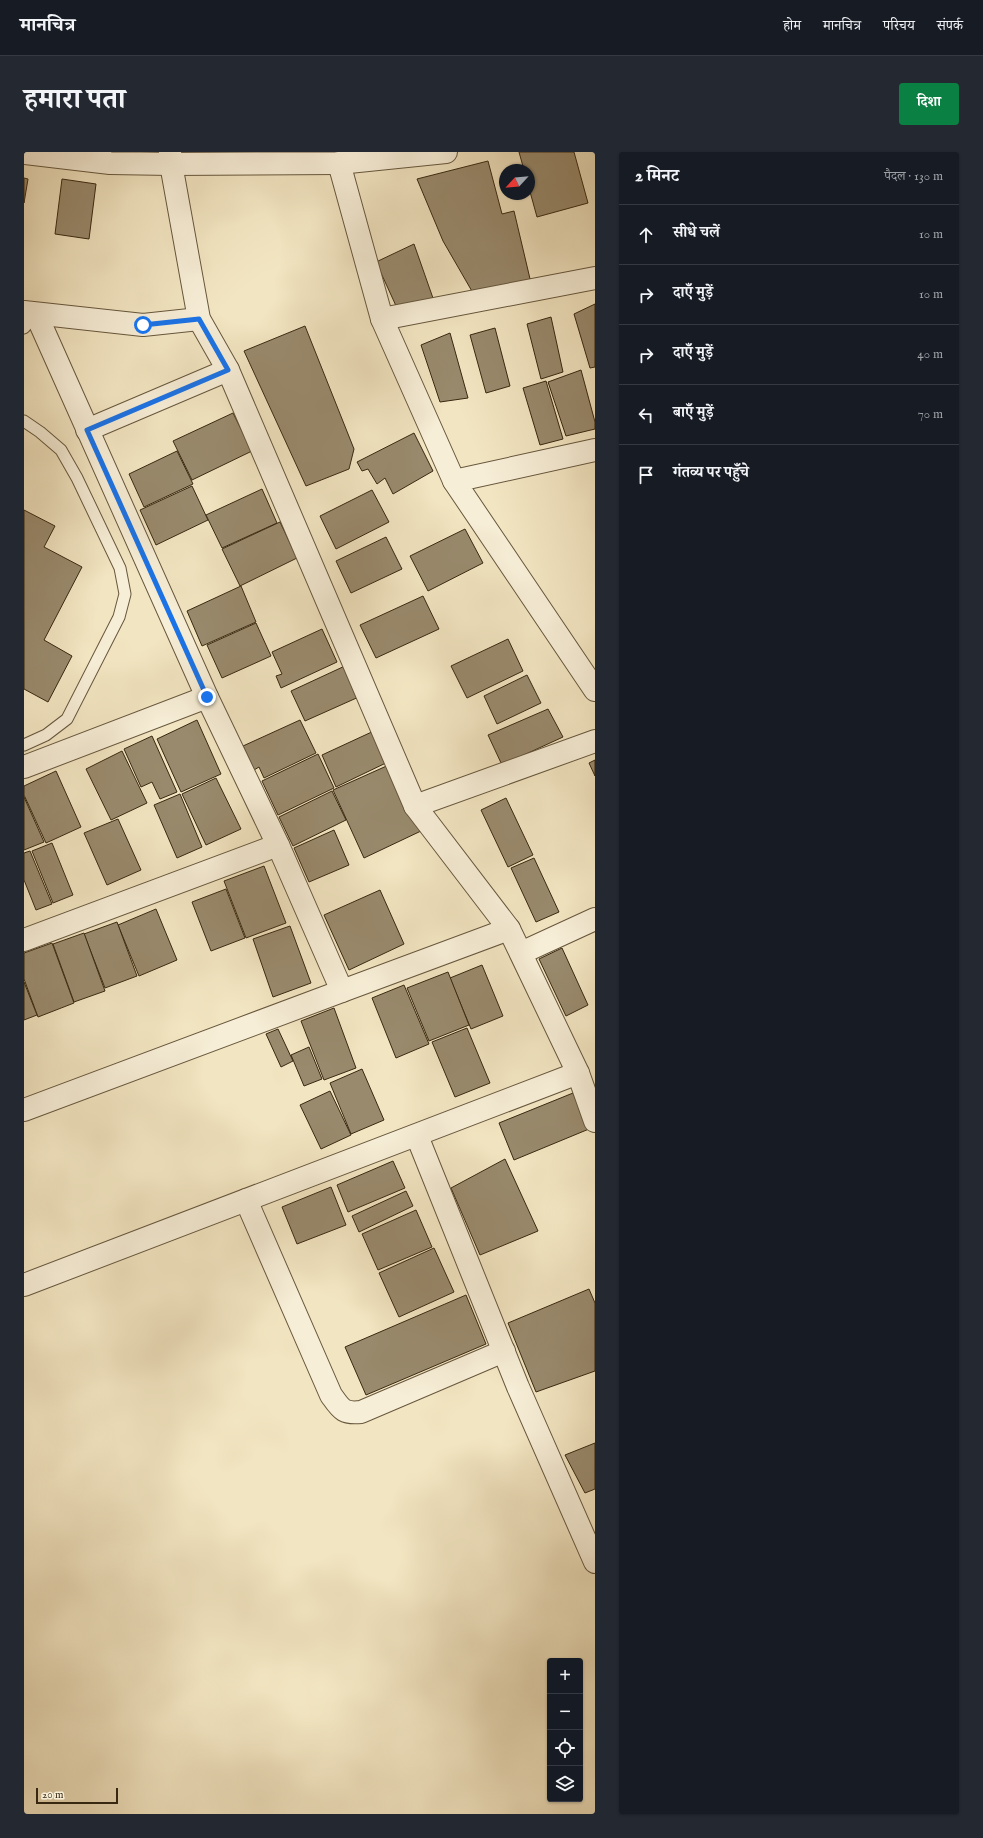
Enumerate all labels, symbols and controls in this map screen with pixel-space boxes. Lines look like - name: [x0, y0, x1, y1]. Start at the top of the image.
- text: मानचित्र: [20, 14, 75, 38]
- text: होम: [783, 17, 801, 35]
- text: मानचित्र: [823, 17, 861, 35]
- text: परिचय: [883, 17, 915, 35]
- text: संपर्क: [937, 17, 963, 35]
- text: हमारा पता: [24, 83, 125, 118]
- button: दिशा: [899, 83, 959, 125]
- north arrow: [499, 164, 535, 200]
- text: 2 मिनट: [635, 166, 679, 187]
- text: पैदल · 130 m: [884, 168, 943, 185]
- text: सीधे चलें: [673, 223, 720, 242]
- icon: ahead: [635, 224, 657, 246]
- text: 10 m: [919, 226, 943, 243]
- text: दाएँ मुड़ें: [673, 283, 713, 302]
- icon: right: [635, 284, 657, 306]
- text: 10 m: [919, 286, 943, 303]
- route start: [134, 316, 152, 334]
- text: दाएँ मुड़ें: [673, 343, 713, 362]
- icon: right: [635, 344, 657, 366]
- text: 40 m: [917, 346, 943, 363]
- text: बाएँ मुड़ें: [673, 403, 713, 422]
- icon: left: [635, 404, 657, 426]
- text: 70 m: [918, 406, 943, 423]
- text: गंतव्य पर पहुँचे: [673, 463, 749, 482]
- icon: arrive: [635, 464, 657, 486]
- route end: [198, 688, 216, 706]
- map controls: [547, 1658, 583, 1802]
- button: +: [547, 1658, 583, 1694]
- button: −: [547, 1694, 583, 1730]
- button: locate: [547, 1730, 583, 1766]
- button: layers: [547, 1766, 583, 1802]
- scale bar: [36, 1786, 118, 1805]
- text: 20 m: [42, 1788, 63, 1802]

